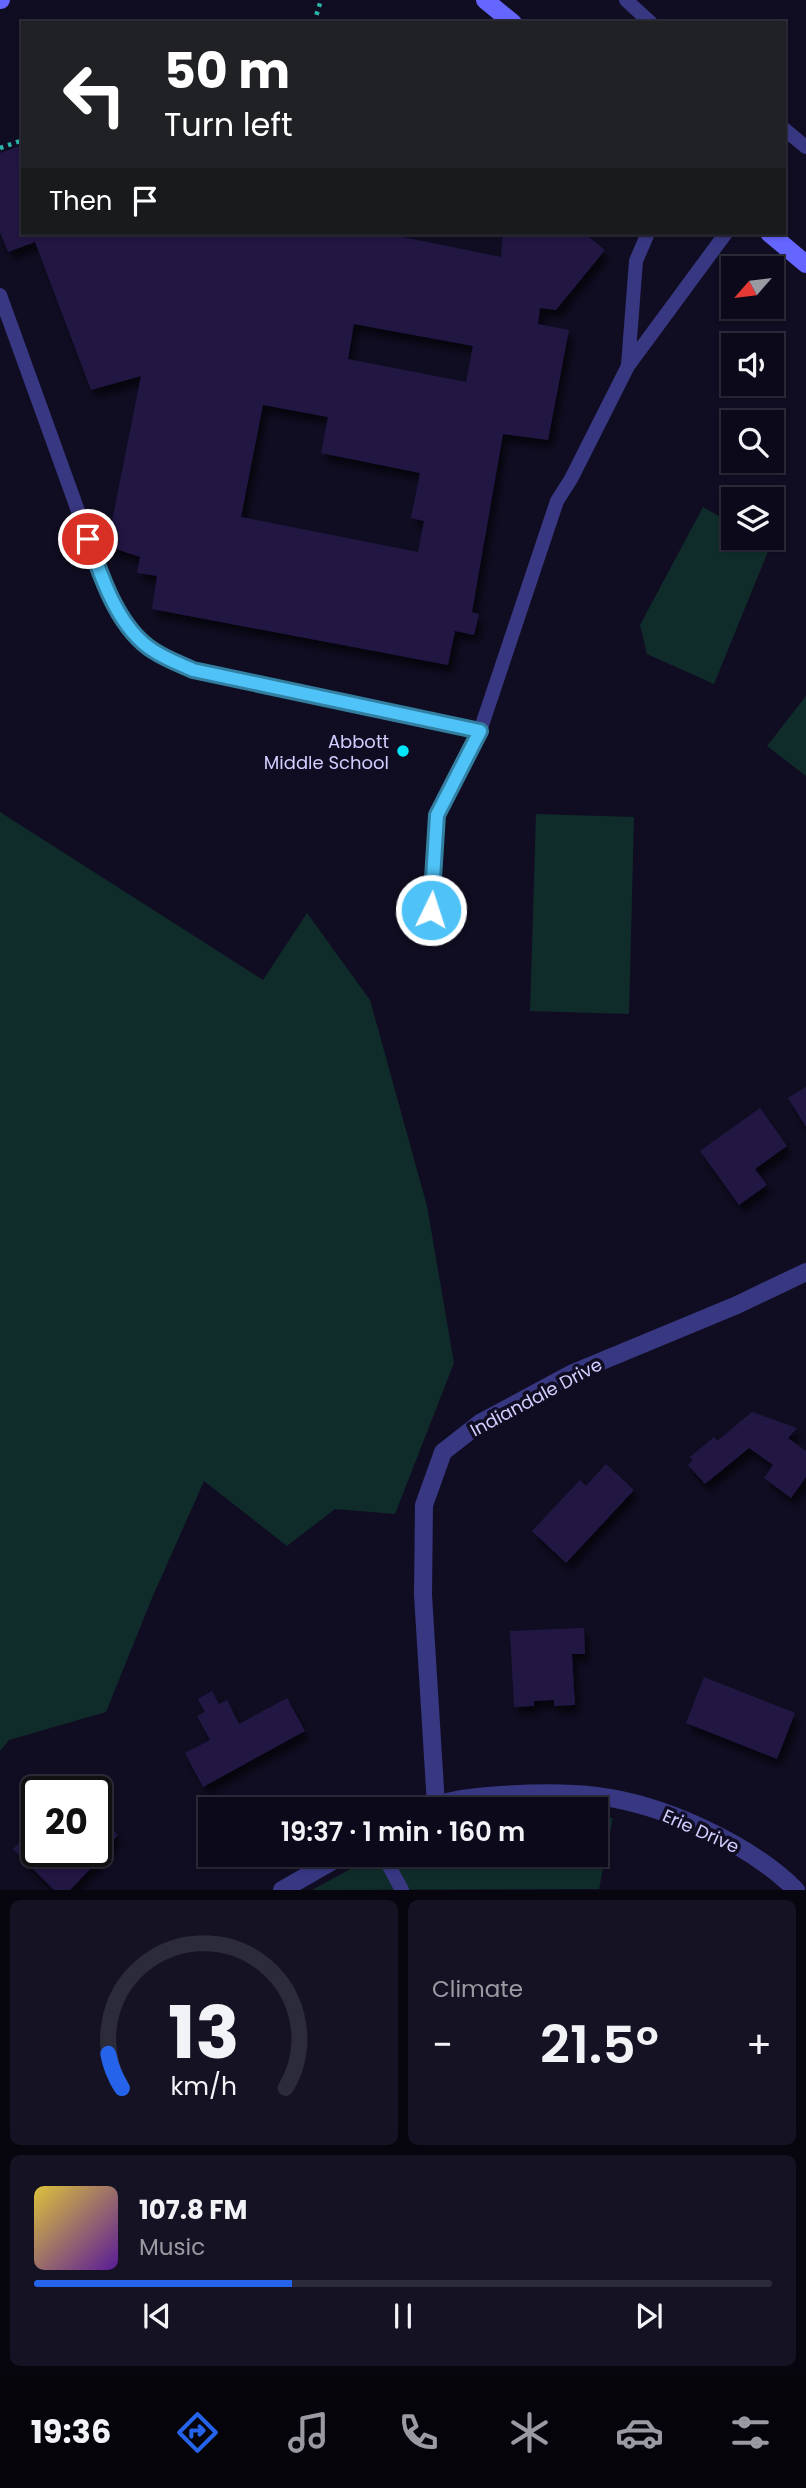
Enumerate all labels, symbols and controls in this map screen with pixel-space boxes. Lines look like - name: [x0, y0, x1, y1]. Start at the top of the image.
- text: 50 m: [164, 37, 290, 105]
- icon: left: [49, 49, 140, 140]
- text: Turn left: [164, 102, 293, 147]
- icon: arrive: [126, 182, 164, 220]
- text: Then: [49, 183, 112, 219]
- north arrow: [721, 256, 784, 318]
- map controls: [721, 256, 784, 550]
- button: sound: [721, 333, 784, 396]
- button: search: [721, 410, 784, 473]
- button: layers: [721, 487, 784, 550]
- pin: [58, 509, 118, 569]
- icon: arrive: [69, 520, 107, 558]
- place label: Abbott Middle School: [264, 729, 389, 775]
- marker: Abbott Middle School: [395, 743, 411, 759]
- position arrow: [394, 873, 468, 947]
- street label: Indiandale Drive: [466, 1352, 606, 1442]
- speed limit sign: 20: [21, 1776, 112, 1867]
- street label: Erie Drive: [659, 1803, 743, 1859]
- text: 19:37 · 1 min · 160 m: [281, 1814, 525, 1850]
- text: Climate: [432, 1973, 523, 2005]
- text: 13: [168, 1983, 240, 2084]
- text: 21.5°: [540, 2008, 659, 2081]
- text: −: [432, 2018, 453, 2071]
- text: +: [746, 2018, 772, 2071]
- text: km/h: [171, 2069, 237, 2104]
- text: 107.8 FM: [139, 2192, 247, 2228]
- text: Music: [139, 2231, 205, 2263]
- icon: previous: [138, 2297, 176, 2335]
- icon: pause: [384, 2297, 422, 2335]
- icon: next: [630, 2297, 668, 2335]
- icon: directions: [173, 2408, 222, 2457]
- icon: music: [284, 2408, 333, 2457]
- icon: phone: [394, 2408, 443, 2457]
- icon: climate: [505, 2408, 554, 2457]
- icon: car: [615, 2408, 664, 2457]
- icon: filters: [726, 2408, 775, 2457]
- text: 19:36: [31, 2409, 111, 2454]

